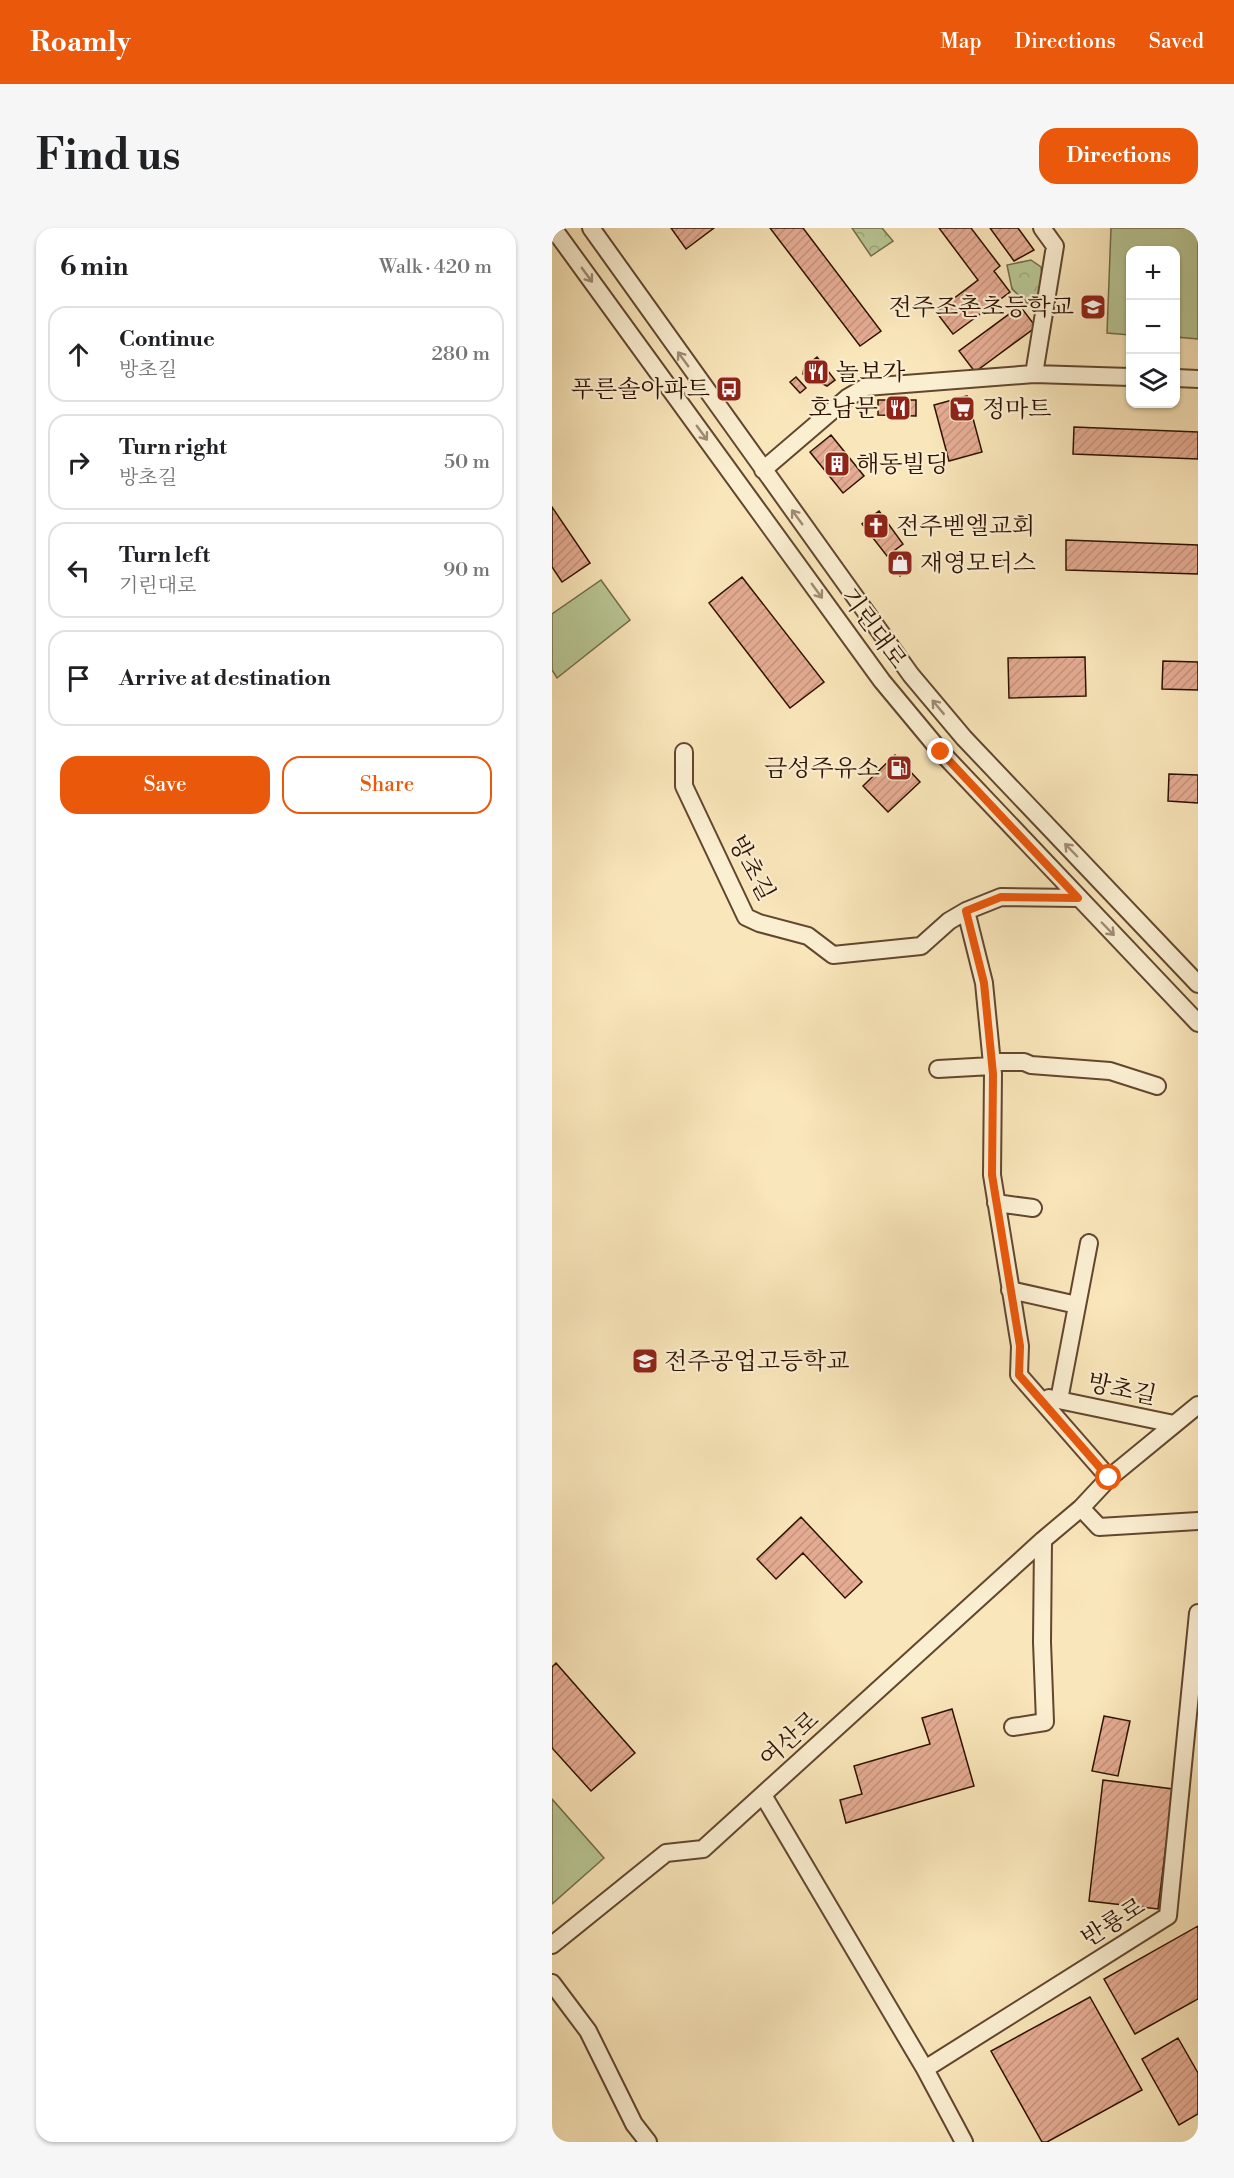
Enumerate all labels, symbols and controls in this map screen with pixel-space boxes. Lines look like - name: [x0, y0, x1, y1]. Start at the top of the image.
- text: Roamly: [30, 25, 131, 60]
- text: Map: [940, 29, 982, 55]
- text: Directions: [1015, 29, 1116, 55]
- text: Saved: [1149, 29, 1204, 55]
- button: Directions: [1039, 128, 1198, 184]
- text: Find us: [36, 130, 180, 183]
- map controls: [1126, 246, 1180, 408]
- button: +: [1126, 246, 1180, 300]
- text: 6 min: [60, 251, 128, 283]
- text: Walk · 420 m: [379, 255, 492, 280]
- one-way arrow: [581, 267, 593, 283]
- school or university icon: 전주조촌초등학교: [1078, 292, 1108, 322]
- place label: 전주조촌초등학교: [889, 293, 1074, 323]
- button: −: [1126, 300, 1180, 354]
- text: Continue: [119, 326, 215, 353]
- icon: ahead: [62, 338, 95, 371]
- text: 280 m: [431, 342, 490, 367]
- one-way arrow: [677, 351, 690, 367]
- button: layers: [1126, 354, 1180, 408]
- restaurant icon: 놀보가: [801, 357, 831, 387]
- text: 방초길: [119, 358, 177, 383]
- place label: 놀보가: [836, 358, 906, 388]
- bus stop icon: 푸른솔아파트: [714, 374, 744, 404]
- place label: 푸른솔아파트: [571, 375, 710, 405]
- restaurant icon: 호남문: [883, 393, 913, 423]
- place label: 호남문: [808, 394, 878, 424]
- supermarket icon: 정마트: [947, 394, 977, 424]
- place label: 정마트: [982, 395, 1052, 425]
- one-way arrow: [696, 424, 709, 440]
- text: Turn right: [119, 434, 227, 461]
- icon: right: [62, 446, 95, 479]
- building icon: 해동빌딩: [822, 449, 852, 479]
- text: 50 m: [444, 450, 490, 475]
- place label: 해동빌딩: [856, 450, 949, 480]
- text: 방초길: [119, 466, 177, 491]
- one-way arrow: [791, 510, 803, 526]
- church icon: 전주벧엘교회: [861, 511, 891, 541]
- place label: 전주벧엘교회: [896, 512, 1035, 542]
- text: Turn left: [119, 542, 210, 569]
- shop icon: 재영모터스: [885, 548, 915, 578]
- place label: 재영모터스: [920, 549, 1036, 579]
- icon: left: [62, 554, 95, 587]
- text: 90 m: [443, 558, 490, 583]
- text: 기린대로: [119, 574, 196, 599]
- one-way arrow: [811, 582, 823, 598]
- street label: 기린대로: [834, 582, 913, 675]
- icon: arrive: [62, 662, 95, 695]
- text: Arrive at destination: [119, 665, 331, 692]
- one-way arrow: [932, 700, 945, 716]
- route end: [927, 738, 953, 764]
- fuel station icon: 금성주유소: [884, 753, 914, 783]
- place label: 금성주유소: [764, 754, 880, 784]
- button: Save: [60, 756, 270, 814]
- button: Share: [282, 756, 492, 814]
- street label: 방초길: [722, 831, 781, 906]
- one-way arrow: [1063, 843, 1078, 858]
- one-way arrow: [1100, 922, 1115, 937]
- school or university icon: 전주공업고등학교: [630, 1346, 660, 1376]
- place label: 전주공업고등학교: [664, 1347, 849, 1377]
- street label: 방초길: [1085, 1368, 1159, 1412]
- route start: [1095, 1464, 1121, 1490]
- street label: 여산로: [754, 1705, 826, 1774]
- street label: 반룡로: [1076, 1892, 1151, 1954]

